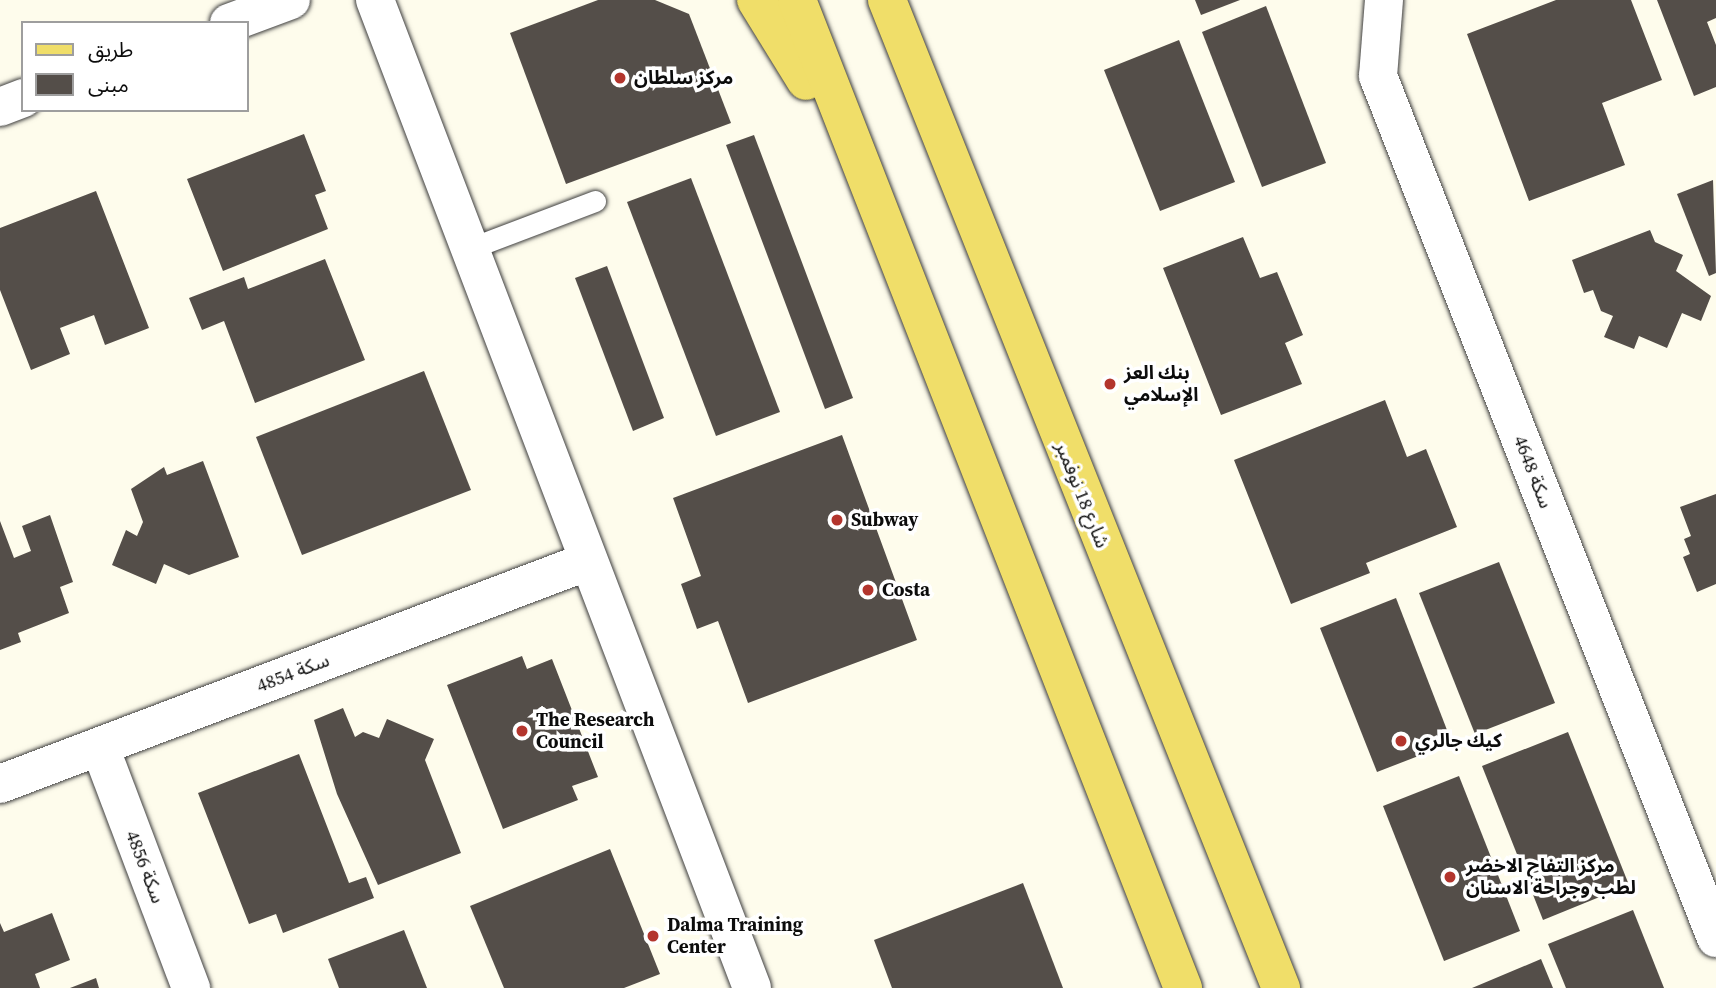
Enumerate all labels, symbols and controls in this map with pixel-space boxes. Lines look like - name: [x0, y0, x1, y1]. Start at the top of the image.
- legend: [21, 21, 248, 112]
- text: طريق: [88, 35, 133, 64]
- place label: مركز سلطان: [634, 67, 733, 89]
- text: مبنى: [88, 70, 129, 99]
- marker: مركز سلطان: [612, 70, 628, 86]
- place label: بنك العز الإسلامي: [1124, 362, 1198, 406]
- marker: بنك العز الإسلامي: [1102, 376, 1118, 392]
- street label: سكة 4648: [1509, 432, 1557, 512]
- street label: شارع 18 نوفمبر: [1050, 439, 1114, 551]
- place label: Subway: [851, 509, 918, 531]
- marker: Subway: [829, 512, 845, 528]
- place label: Costa: [882, 579, 930, 601]
- marker: Costa: [860, 582, 876, 598]
- street label: سكة 4854: [253, 649, 333, 697]
- place label: The Research Council: [536, 709, 654, 753]
- marker: The Research Council: [514, 723, 530, 739]
- place label: كيك جالري: [1415, 730, 1502, 752]
- marker: كيك جالري: [1393, 733, 1409, 749]
- street label: سكة 4856: [121, 827, 169, 907]
- place label: مركز التفاح الاخضر لطب وجراحة الاسنان: [1466, 855, 1636, 899]
- marker: مركز التفاح الاخضر لطب وجراحة الاسنان: [1440, 867, 1460, 887]
- place label: Dalma Training Center: [667, 914, 803, 958]
- marker: Dalma Training Center: [645, 928, 661, 944]

